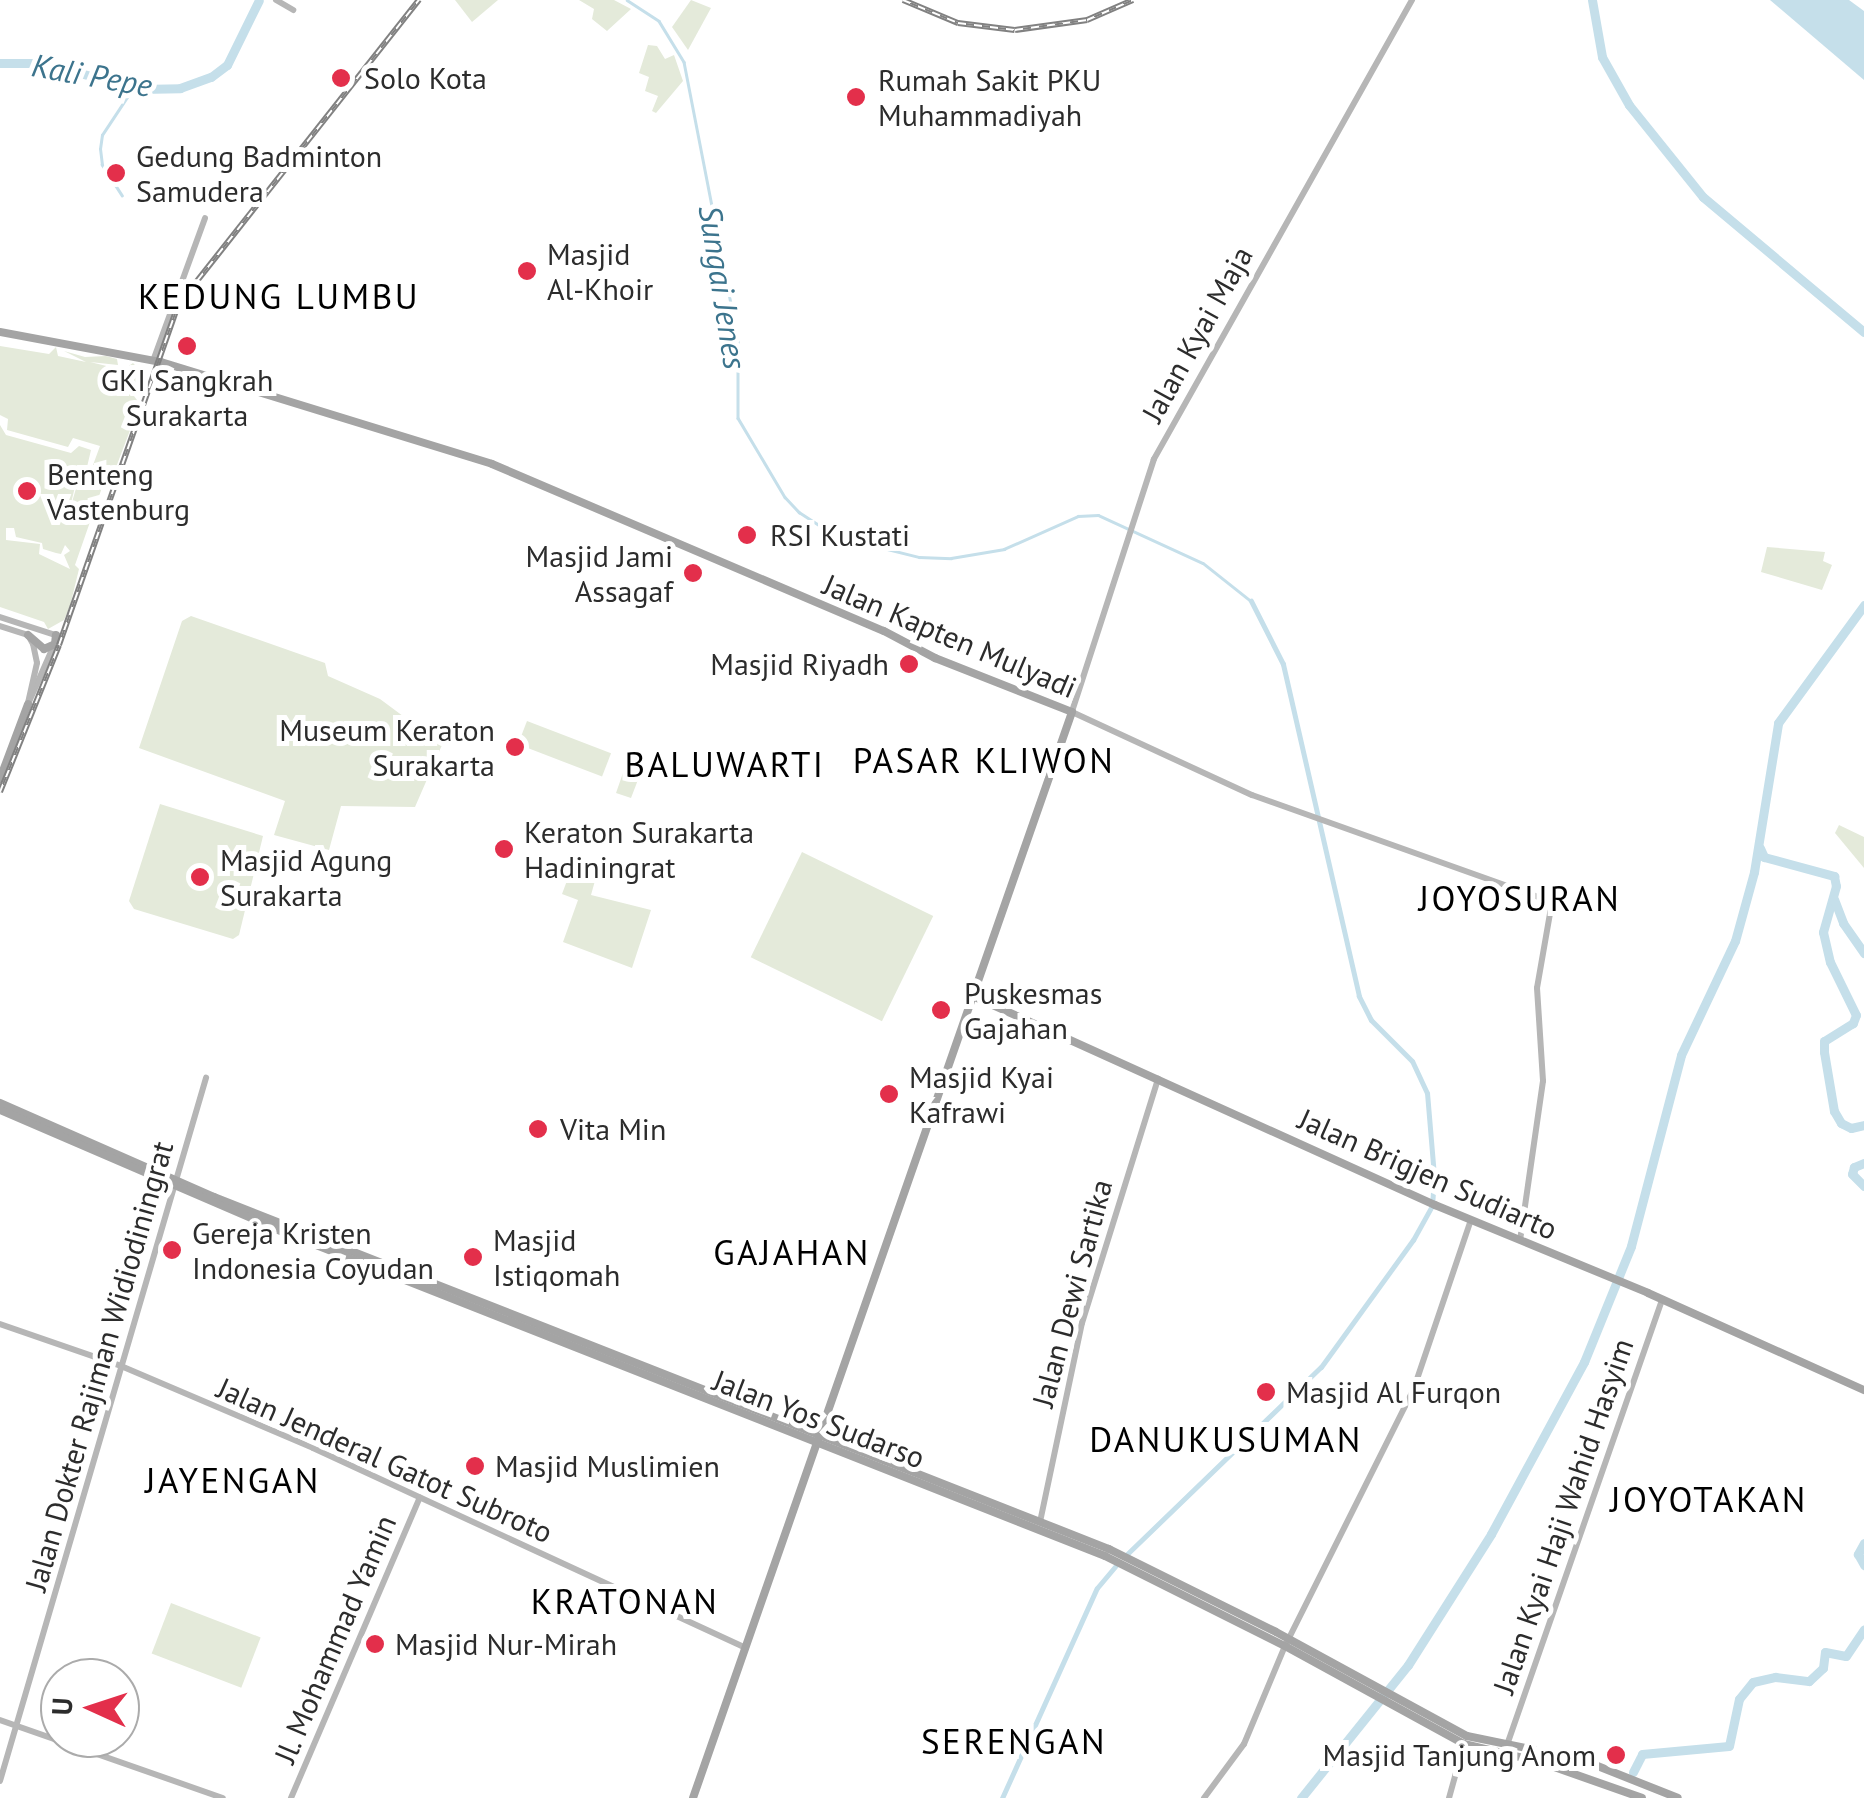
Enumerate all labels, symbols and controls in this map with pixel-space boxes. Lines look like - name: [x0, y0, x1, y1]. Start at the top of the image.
- water label: Kali Pepe: [29, 46, 155, 104]
- place label: Solo Kota: [364, 60, 487, 96]
- place label: Rumah Sakit PKU Muhammadiyah: [878, 62, 1101, 132]
- marker: Solo Kota: [328, 65, 354, 91]
- marker: Rumah Sakit PKU Muhammadiyah: [843, 84, 869, 110]
- place label: Gedung Badminton Samudera: [136, 138, 382, 208]
- marker: Gedung Badminton Samudera: [105, 162, 127, 184]
- water label: Sungai Jenes: [691, 202, 755, 372]
- place label: Masjid Al-Khoir: [547, 236, 653, 306]
- street label: Jalan Kyai Maja: [1134, 240, 1260, 428]
- marker: Masjid Al-Khoir: [516, 260, 538, 282]
- district label: KEDUNG LUMBU: [138, 275, 420, 317]
- marker: GKI Sangkrah Surakarta: [176, 335, 198, 357]
- place label: GKI Sangkrah Surakarta: [101, 362, 273, 432]
- place label: Benteng Vastenburg: [47, 456, 190, 526]
- marker: Benteng Vastenburg: [16, 480, 38, 502]
- place label: RSI Kustati: [770, 517, 910, 553]
- marker: RSI Kustati: [734, 522, 760, 548]
- place label: Masjid Jami Assagaf: [526, 538, 673, 608]
- marker: Masjid Jami Assagaf: [682, 562, 704, 584]
- street label: Jalan Kapten Mulyadi: [818, 566, 1082, 706]
- place label: Masjid Riyadh: [710, 646, 889, 682]
- marker: Masjid Riyadh: [898, 653, 920, 675]
- place label: Museum Keraton Surakarta: [279, 712, 495, 782]
- marker: Museum Keraton Surakarta: [504, 736, 526, 758]
- district label: PASAR KLIWON: [853, 739, 1115, 781]
- district label: BALUWARTI: [624, 743, 826, 785]
- place label: Keraton Surakarta Hadiningrat: [524, 814, 754, 884]
- marker: Keraton Surakarta Hadiningrat: [493, 838, 515, 860]
- place label: Masjid Agung Surakarta: [220, 842, 393, 912]
- marker: Masjid Agung Surakarta: [189, 866, 211, 888]
- district label: JOYOSURAN: [1419, 877, 1621, 919]
- place label: Puskesmas Gajahan: [964, 975, 1102, 1046]
- marker: Puskesmas Gajahan: [928, 997, 954, 1023]
- place label: Masjid Kyai Kafrawi: [909, 1059, 1054, 1130]
- marker: Masjid Kyai Kafrawi: [878, 1083, 900, 1105]
- street label: Jalan Brigjen Sudiarto: [1293, 1101, 1563, 1247]
- place label: Vita Min: [560, 1111, 666, 1147]
- marker: Vita Min: [525, 1116, 551, 1142]
- street label: Jalan Dokter Rajiman Widiodiningrat: [17, 1137, 181, 1595]
- street label: Jalan Dewi Sartika: [1024, 1175, 1120, 1411]
- place label: Gereja Kristen Indonesia Coyudan: [192, 1215, 434, 1286]
- place label: Masjid Istiqomah: [493, 1222, 620, 1292]
- district label: GAJAHAN: [713, 1231, 871, 1273]
- marker: Gereja Kristen Indonesia Coyudan: [161, 1239, 183, 1261]
- marker: Masjid Istiqomah: [462, 1246, 484, 1268]
- street label: Jalan Kyai Haji Wahid Hasyim: [1485, 1334, 1641, 1698]
- street label: Jalan Yos Sudarso: [708, 1362, 930, 1476]
- street label: Jalan Jenderal Gatot Subroto: [212, 1370, 558, 1550]
- place label: Masjid Al Furqon: [1286, 1374, 1502, 1410]
- marker: Masjid Al Furqon: [1255, 1381, 1277, 1403]
- district label: DANUKUSUMAN: [1089, 1418, 1363, 1460]
- place label: Masjid Muslimien: [495, 1448, 720, 1484]
- marker: Masjid Muslimien: [464, 1455, 486, 1477]
- district label: JAYENGAN: [145, 1459, 321, 1501]
- district label: JOYOTAKAN: [1610, 1478, 1808, 1520]
- street label: Jl. Mohammad Yamin: [266, 1508, 404, 1770]
- district label: KRATONAN: [531, 1580, 719, 1622]
- place label: Masjid Nur-Mirah: [395, 1626, 617, 1662]
- marker: Masjid Nur-Mirah: [364, 1633, 386, 1655]
- north arrow: [40, 1658, 140, 1758]
- text: U: [43, 1697, 80, 1716]
- district label: SERENGAN: [921, 1720, 1107, 1762]
- place label: Masjid Tanjung Anom: [1321, 1737, 1596, 1773]
- marker: Masjid Tanjung Anom: [1605, 1744, 1627, 1766]

